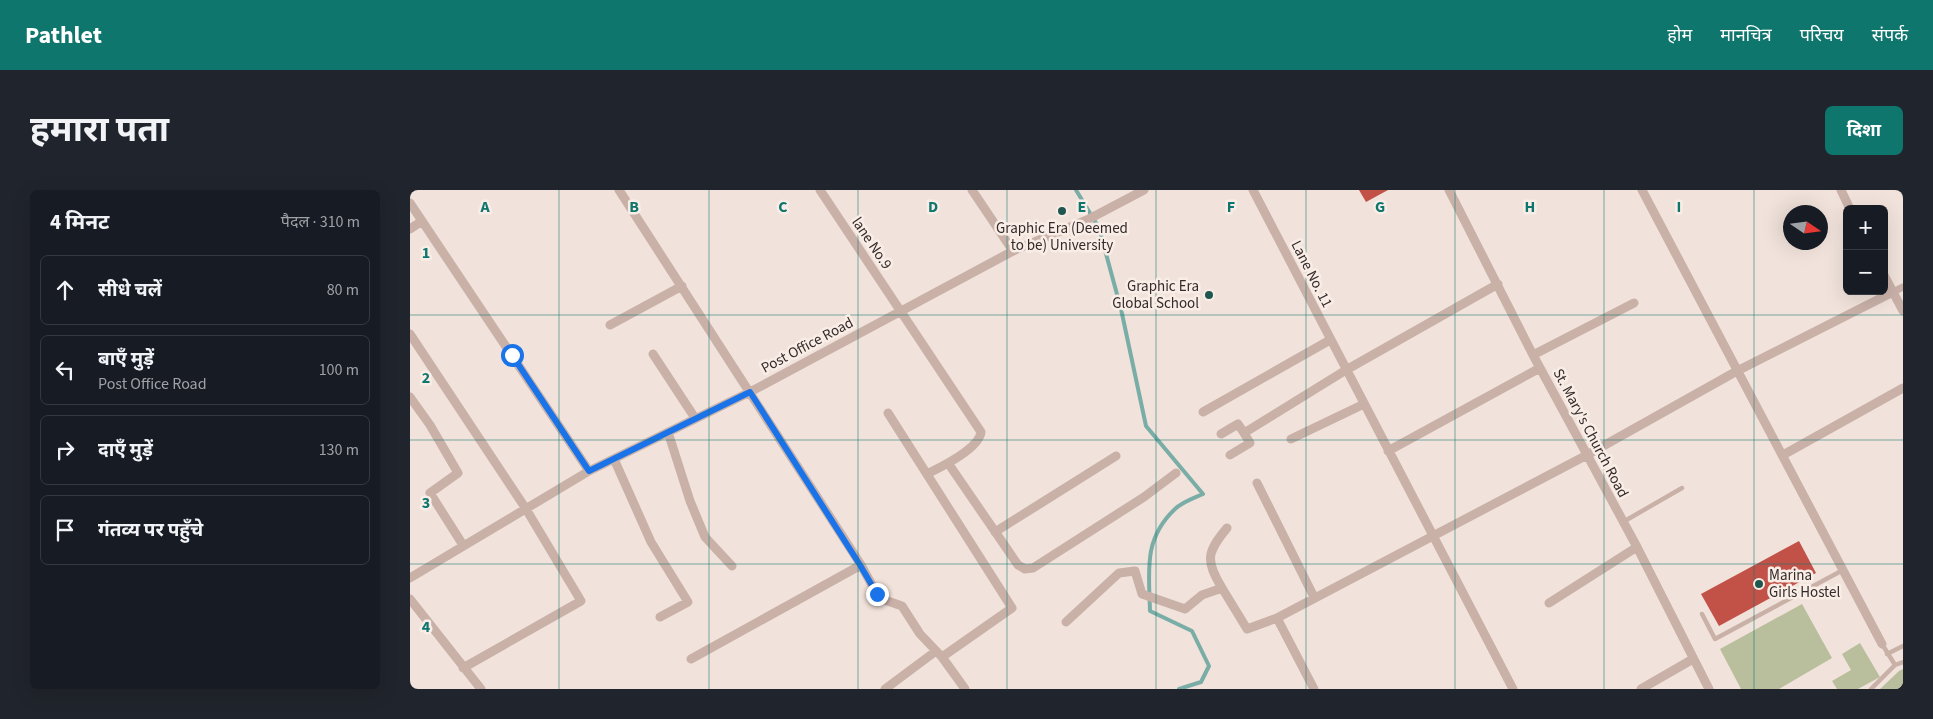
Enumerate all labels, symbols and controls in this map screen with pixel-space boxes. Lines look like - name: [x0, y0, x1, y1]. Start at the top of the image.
- text: Pathlet: [25, 18, 102, 53]
- text: होम: [1667, 23, 1692, 48]
- text: मानचित्र: [1720, 23, 1772, 48]
- text: परिचय: [1800, 23, 1844, 48]
- text: संपर्क: [1872, 23, 1908, 48]
- text: हमारा पता: [30, 105, 169, 155]
- button: दिशा: [1825, 106, 1903, 155]
- text: A: [479, 196, 490, 218]
- text: B: [629, 196, 639, 218]
- text: C: [778, 196, 788, 218]
- text: D: [928, 196, 938, 218]
- text: E: [1078, 196, 1086, 218]
- text: F: [1227, 196, 1235, 218]
- text: G: [1375, 196, 1385, 218]
- text: H: [1525, 196, 1535, 218]
- text: I: [1677, 196, 1681, 218]
- marker: Graphic Era (Deemed to be) University: [1056, 205, 1068, 217]
- north arrow: [1783, 205, 1828, 250]
- map controls: [1843, 205, 1888, 295]
- button: +: [1843, 205, 1888, 250]
- text: 4 मिनट: [50, 207, 109, 237]
- text: पैदल · 310 m: [281, 211, 360, 233]
- street label: lane No.9: [846, 213, 897, 274]
- place label: Graphic Era (Deemed to be) University: [996, 218, 1128, 256]
- street label: Lane No. 11: [1286, 237, 1337, 311]
- text: 1: [422, 242, 430, 264]
- button: −: [1843, 250, 1888, 295]
- icon: ahead: [51, 276, 79, 304]
- place label: Graphic Era Global School: [1112, 276, 1199, 314]
- text: सीधे चलें: [98, 277, 162, 304]
- text: 80 m: [327, 279, 359, 301]
- marker: Graphic Era Global School: [1203, 289, 1215, 301]
- street label: Post Office Road: [757, 312, 857, 379]
- route start: [501, 344, 524, 367]
- text: बाएँ मुड़ें: [98, 346, 154, 373]
- icon: left: [51, 356, 79, 384]
- text: 100 m: [319, 359, 359, 381]
- street label: St. Mary's Church Road: [1548, 365, 1634, 502]
- text: 2: [422, 367, 430, 389]
- text: Post Office Road: [98, 373, 207, 395]
- icon: right: [51, 436, 79, 464]
- text: दाएँ मुड़ें: [98, 437, 153, 464]
- text: 130 m: [319, 439, 359, 461]
- text: 3: [422, 492, 430, 514]
- icon: arrive: [51, 516, 79, 544]
- text: गंतव्य पर पहुँचे: [98, 517, 203, 544]
- place label: Marina Girls Hostel: [1769, 565, 1840, 603]
- marker: Marina Girls Hostel: [1753, 578, 1765, 590]
- route end: [866, 583, 889, 606]
- text: 4: [422, 616, 431, 638]

